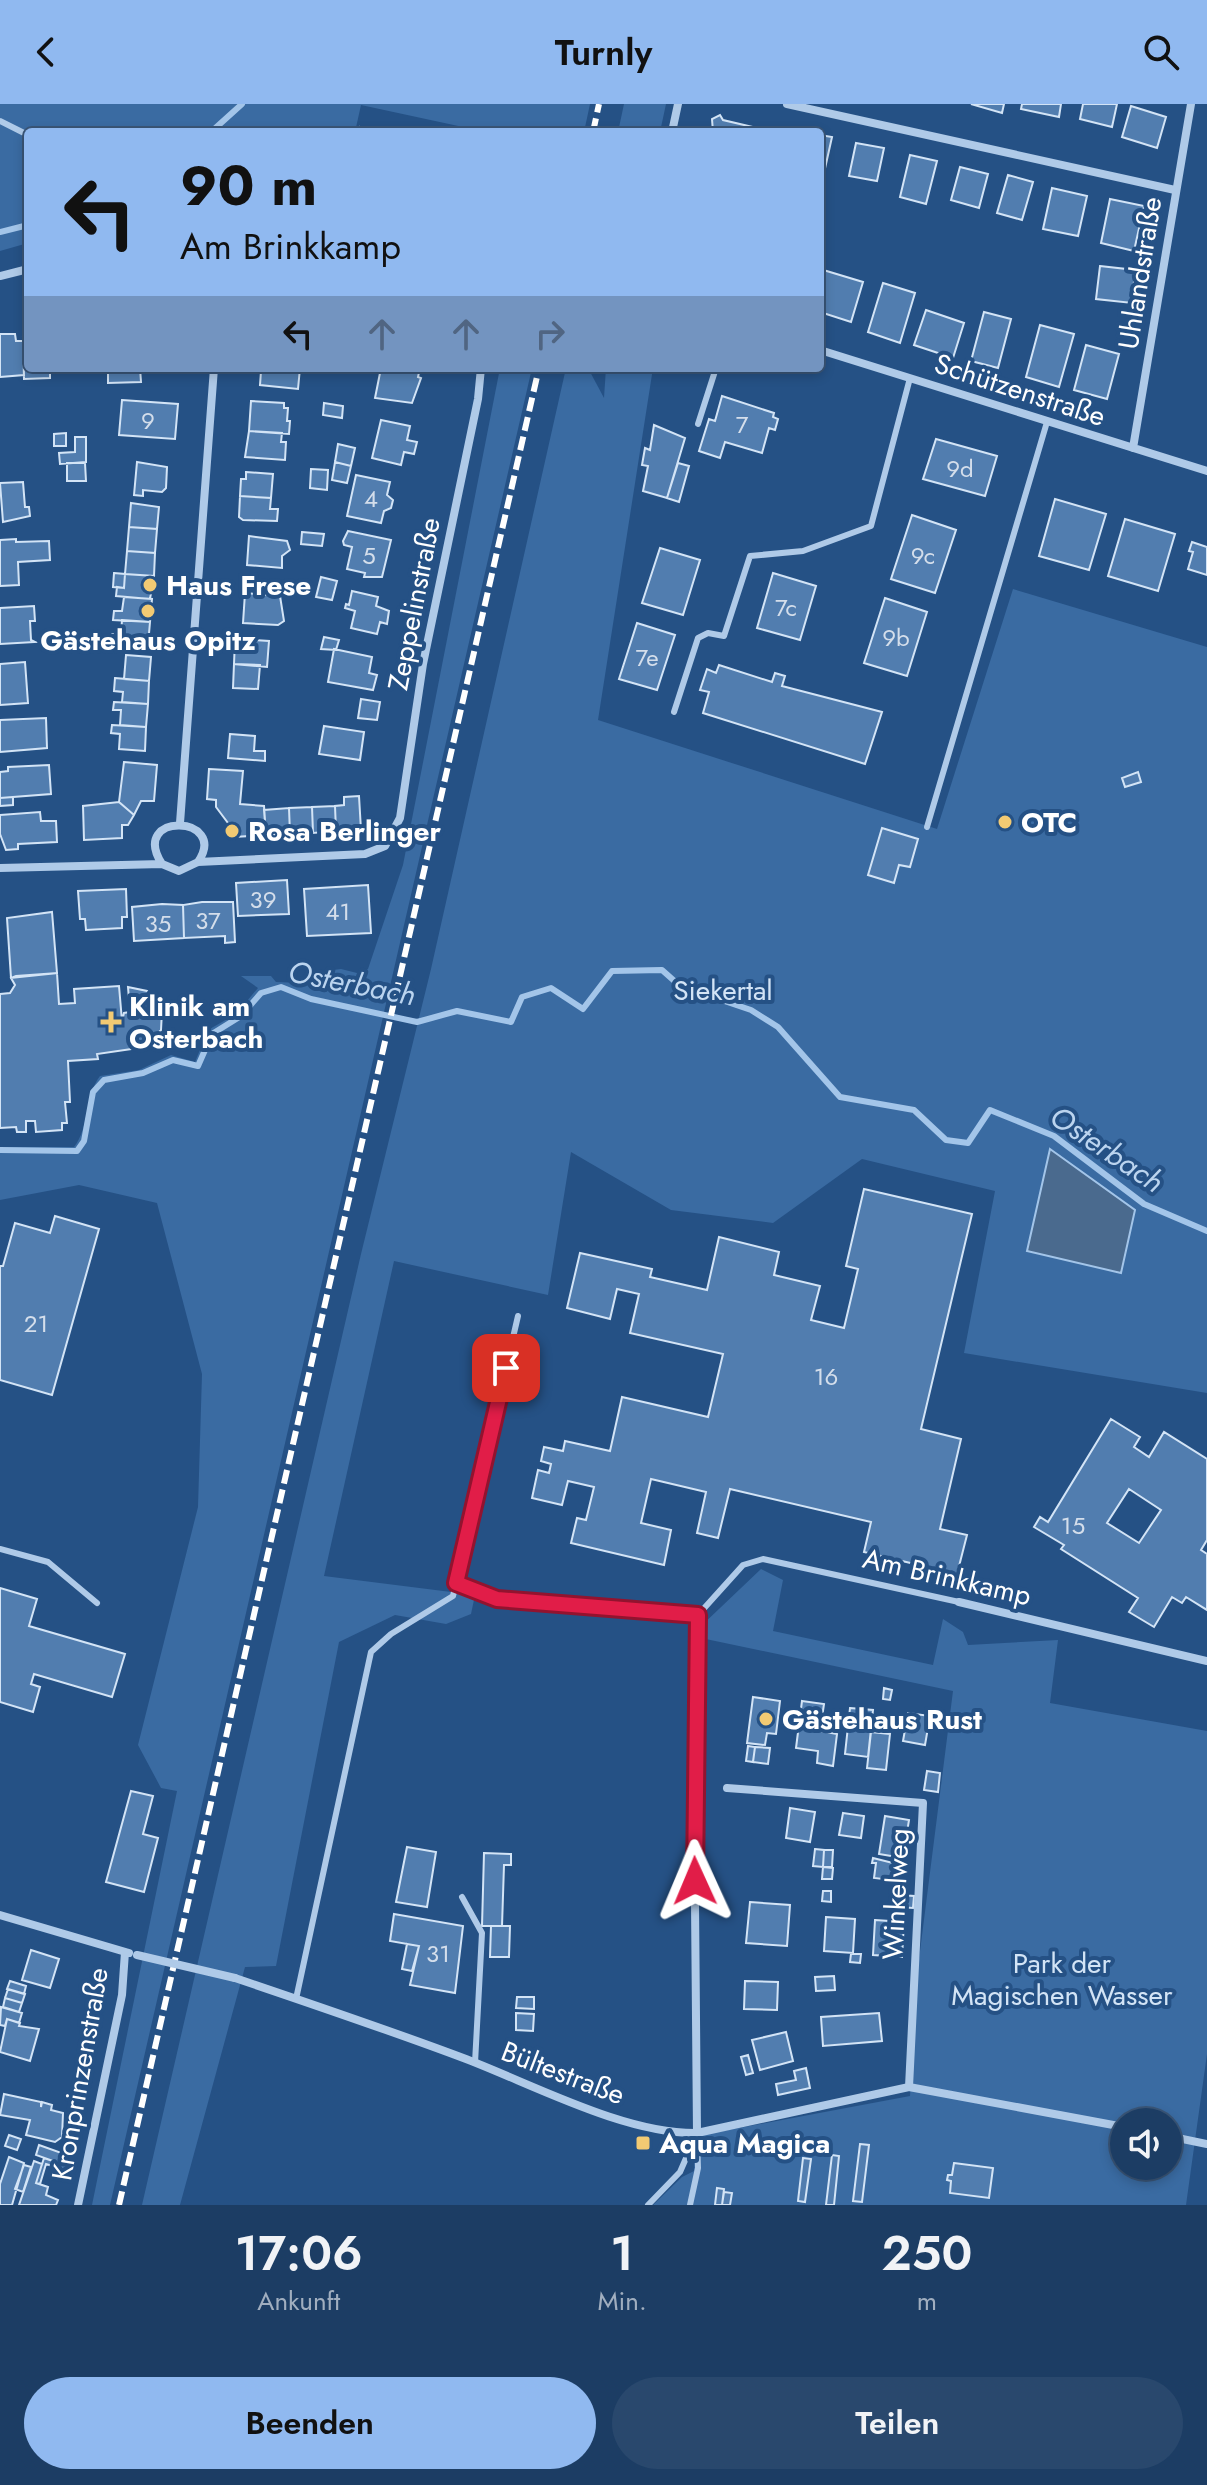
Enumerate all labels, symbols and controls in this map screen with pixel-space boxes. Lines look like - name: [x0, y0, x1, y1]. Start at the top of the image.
- text: Turnly: [555, 26, 652, 78]
- icon: back: [24, 30, 68, 74]
- icon: search: [1139, 30, 1183, 74]
- text: 90 m: [180, 145, 317, 226]
- icon: left: [48, 160, 152, 264]
- street label: Uhlandstraße: [1108, 194, 1172, 352]
- text: Am Brinkkamp: [180, 220, 401, 272]
- icon: left: [276, 312, 320, 356]
- icon: ahead: [360, 312, 404, 356]
- icon: ahead: [444, 312, 488, 356]
- icon: right: [528, 312, 572, 356]
- street label: Schützenstraße: [929, 343, 1111, 437]
- house number: 9: [141, 403, 155, 438]
- house number: 7: [736, 407, 749, 442]
- house number: 9d: [946, 451, 974, 486]
- house number: 4: [364, 481, 378, 516]
- street label: Zeppelinstraße: [377, 514, 451, 694]
- house number: 5: [362, 538, 376, 573]
- house number: 9c: [911, 538, 935, 573]
- place label: Haus Frese: [166, 565, 311, 606]
- marker: Haus Frese: [141, 576, 159, 594]
- house number: 7c: [775, 590, 797, 625]
- marker: Gästehaus Opitz: [139, 602, 157, 620]
- place label: Gästehaus Opitz: [40, 620, 256, 661]
- house number: 9b: [882, 620, 910, 655]
- house number: 7e: [635, 640, 659, 675]
- place label: OTC: [1021, 802, 1077, 843]
- place label: Rosa Berlinger: [248, 811, 442, 852]
- marker: OTC: [996, 813, 1014, 831]
- marker: Rosa Berlinger: [223, 822, 241, 840]
- house number: 39: [250, 882, 276, 917]
- house number: 41: [326, 894, 350, 929]
- house number: 37: [195, 903, 221, 938]
- house number: 35: [145, 906, 171, 941]
- water label: Osterbach: [285, 950, 419, 1016]
- park label: Siekertal: [673, 970, 773, 1011]
- place label: Klinik am Osterbach: [129, 986, 263, 1059]
- marker: Klinik am Osterbach: [100, 1011, 122, 1033]
- water label: Osterbach: [1041, 1095, 1173, 1203]
- house number: 21: [24, 1306, 48, 1341]
- pin: [472, 1334, 540, 1402]
- icon: arrive: [484, 1346, 528, 1390]
- house number: 16: [814, 1359, 838, 1394]
- house number: 15: [1061, 1508, 1085, 1543]
- street label: Am Brinkkamp: [859, 1538, 1035, 1616]
- place label: Gästehaus Rust: [782, 1699, 982, 1740]
- marker: Gästehaus Rust: [757, 1710, 775, 1728]
- street label: Winkelweg: [872, 1827, 920, 1961]
- position arrow: [653, 1839, 737, 1923]
- house number: 31: [426, 1936, 450, 1971]
- park label: Park der Magischen Wasser: [951, 1943, 1173, 2016]
- street label: Kronprinzenstraße: [41, 1964, 119, 2184]
- street label: Bültestraße: [495, 2031, 631, 2115]
- map controls: [1110, 2108, 1182, 2180]
- button: sound: [1110, 2108, 1182, 2180]
- place label: Aqua Magica: [658, 2123, 830, 2164]
- marker: Aqua Magica: [634, 2134, 652, 2152]
- text: 17:06: [235, 2219, 363, 2288]
- text: 1: [610, 2219, 634, 2288]
- text: 250: [881, 2219, 972, 2288]
- text: Ankunft: [257, 2282, 340, 2320]
- text: Min.: [597, 2282, 647, 2320]
- text: m: [917, 2282, 937, 2320]
- button: Beenden: [24, 2377, 596, 2469]
- button: Teilen: [612, 2377, 1183, 2469]

